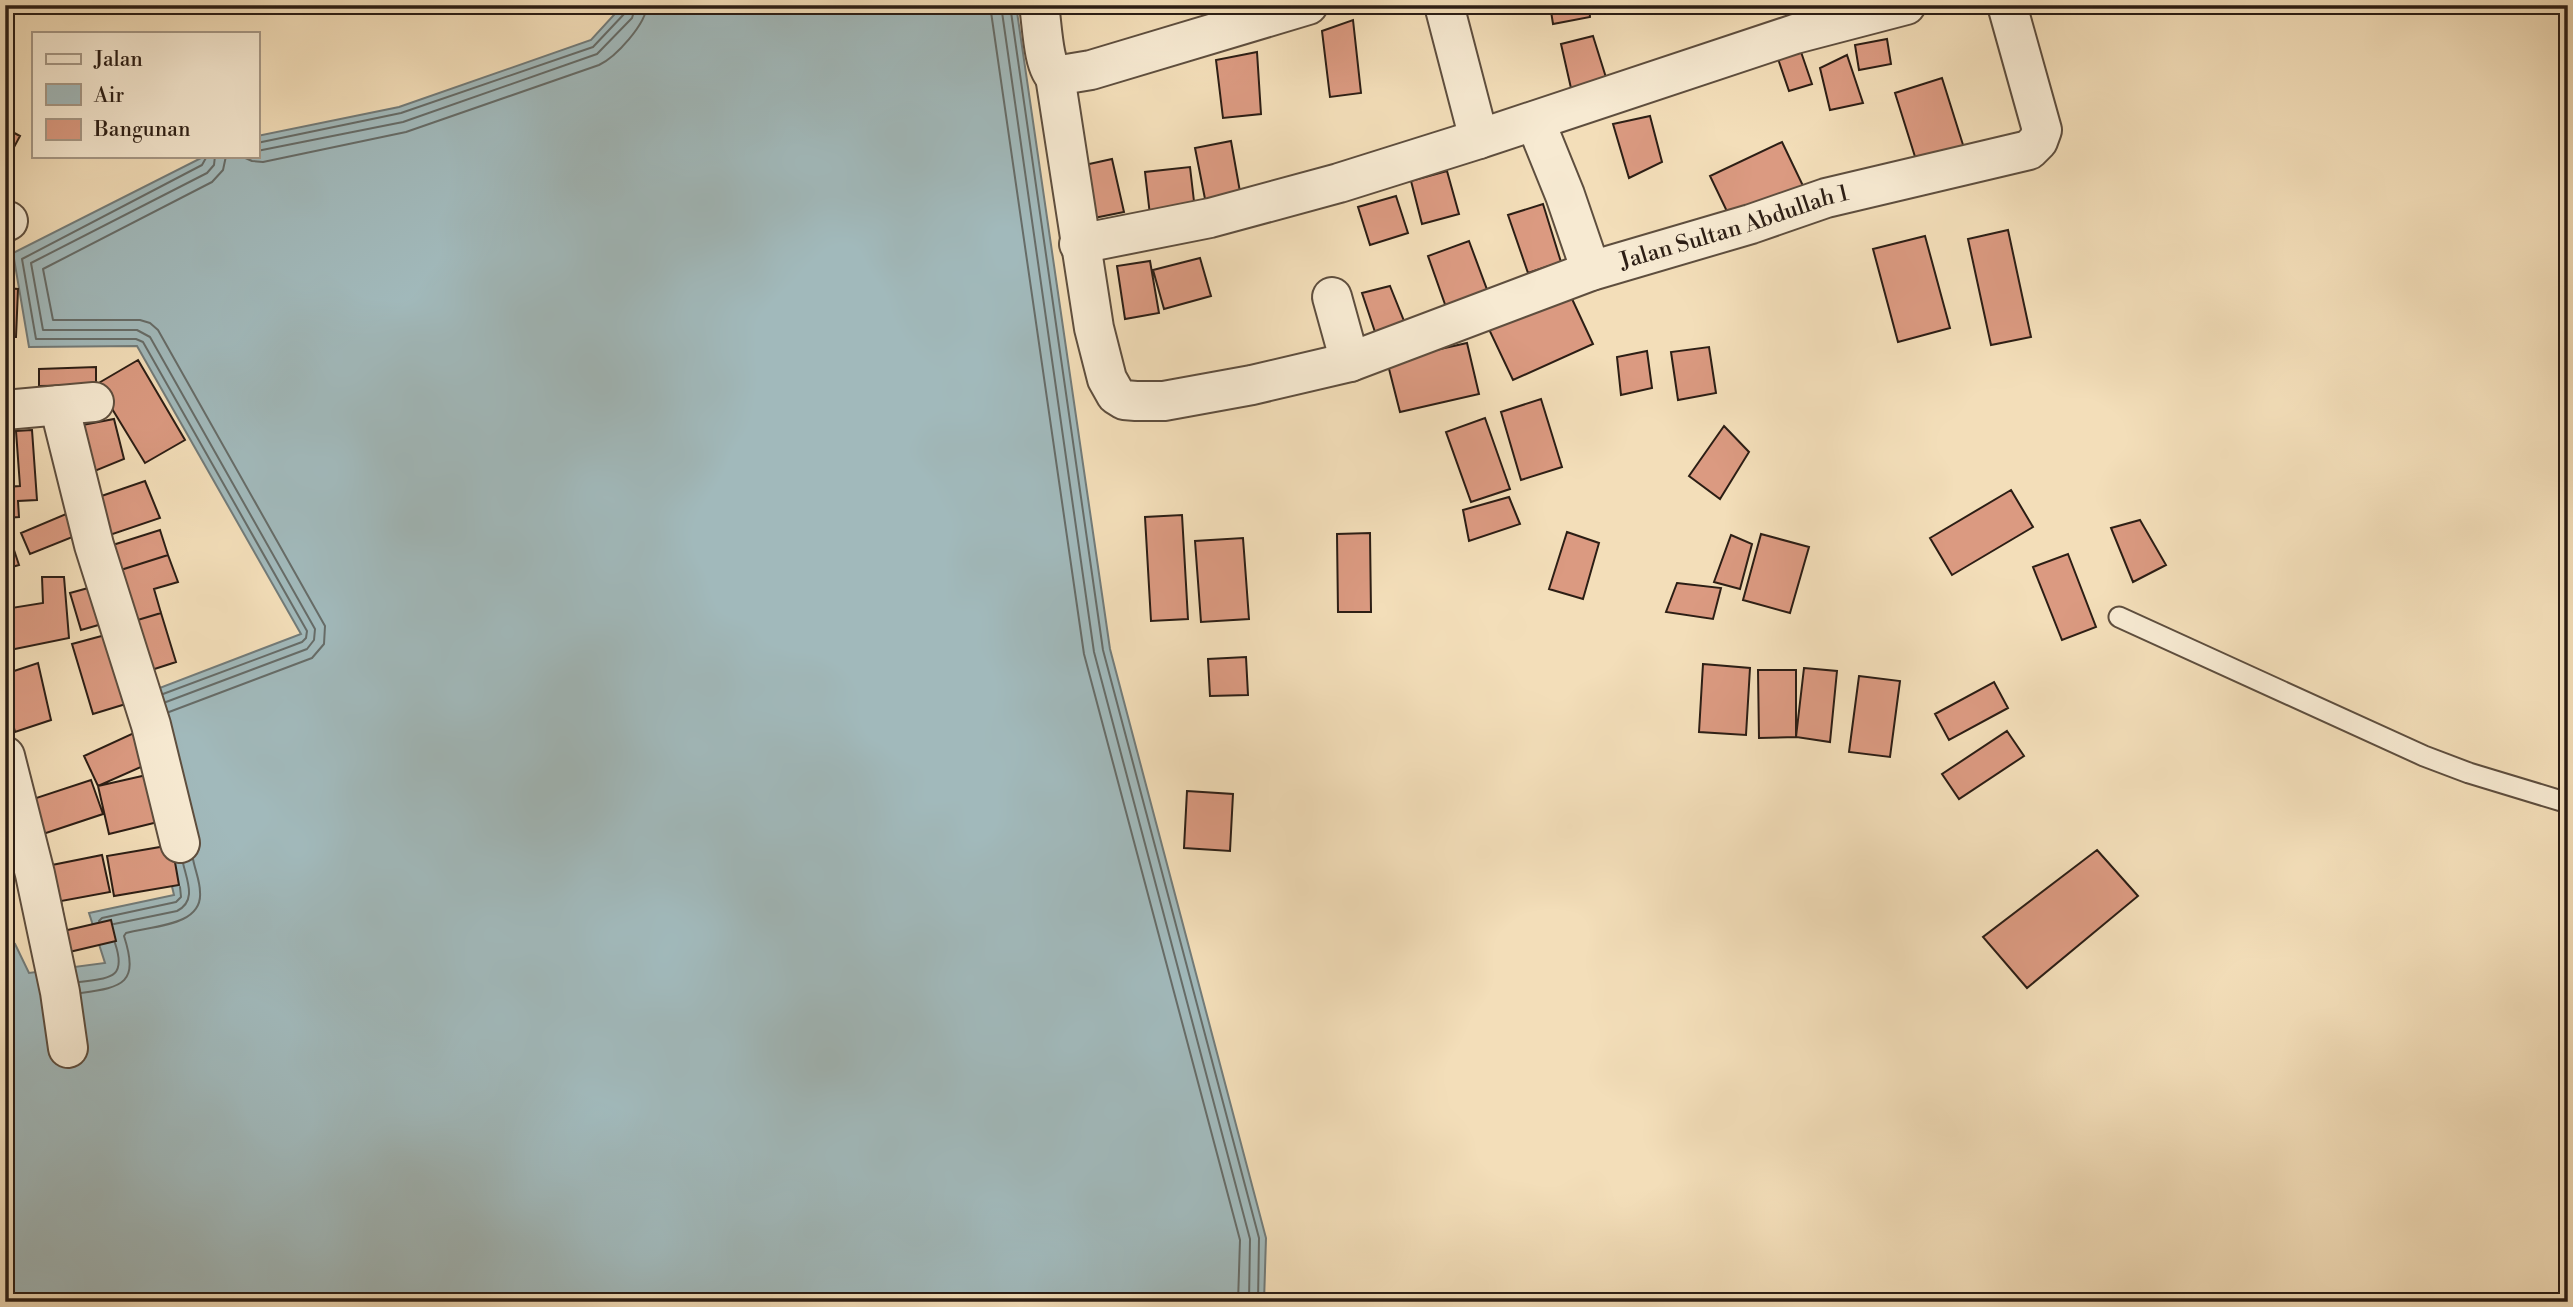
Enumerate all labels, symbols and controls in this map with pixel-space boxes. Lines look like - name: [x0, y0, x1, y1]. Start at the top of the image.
- legend: [32, 32, 259, 158]
- text: Jalan: [93, 47, 143, 73]
- text: Air: [93, 83, 124, 109]
- text: Bangunan: [93, 117, 191, 143]
- street label: Jalan Sultan Abdullah 1: [1615, 179, 1852, 276]

